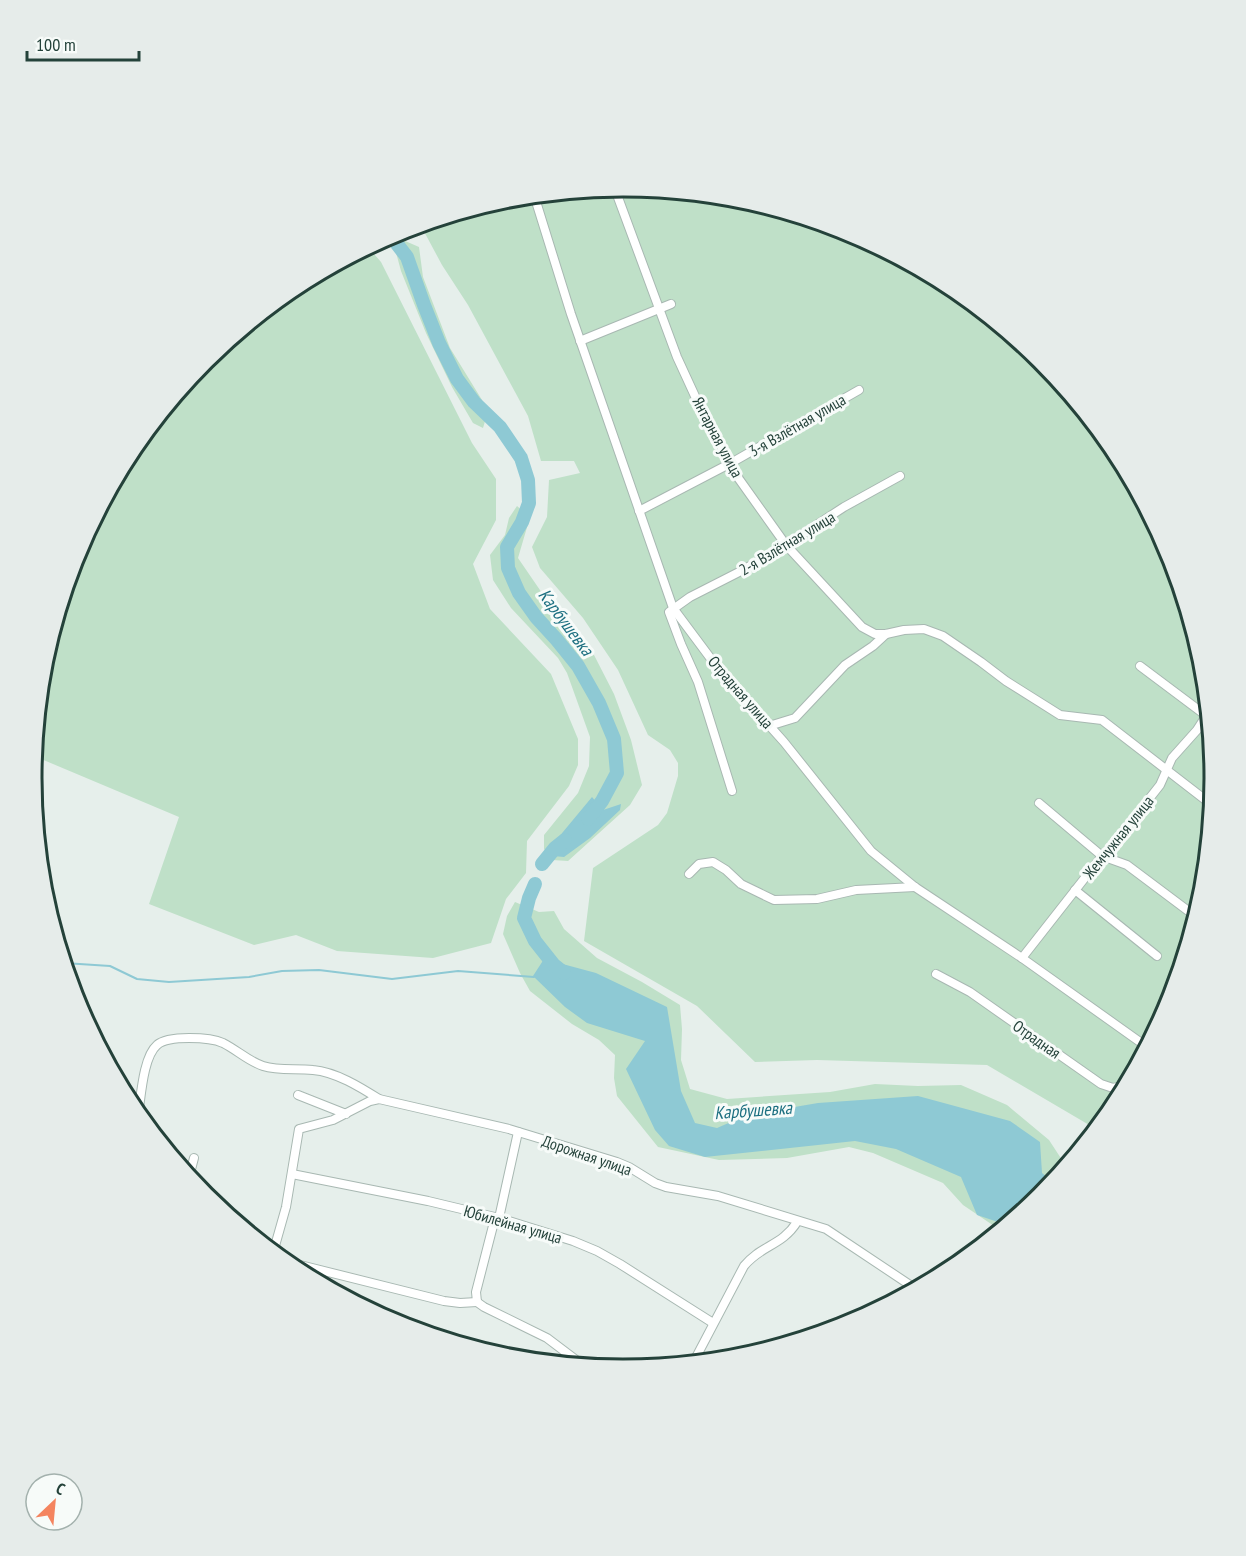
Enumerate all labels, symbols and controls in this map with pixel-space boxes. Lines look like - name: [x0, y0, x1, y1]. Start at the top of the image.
- scale bar: [27, 24, 140, 62]
- text: 100 m: [36, 33, 76, 56]
- street label: 3-я Взлётная улица: [745, 389, 849, 461]
- street label: Янтарная улица: [688, 393, 748, 481]
- street label: 2-я Взлётная улица: [735, 506, 839, 580]
- water label: Карбушевка: [533, 584, 599, 661]
- street label: Отрадная улица: [704, 651, 778, 733]
- street label: Жемчужная улица: [1078, 791, 1158, 884]
- street label: Отрадная: [1009, 1015, 1065, 1063]
- water label: Карбушевка: [713, 1096, 793, 1124]
- street label: Дорожная улица: [540, 1130, 634, 1180]
- street label: Юбилейная улица: [462, 1200, 564, 1248]
- north arrow: [24, 1472, 84, 1532]
- text: С: [53, 1478, 69, 1499]

